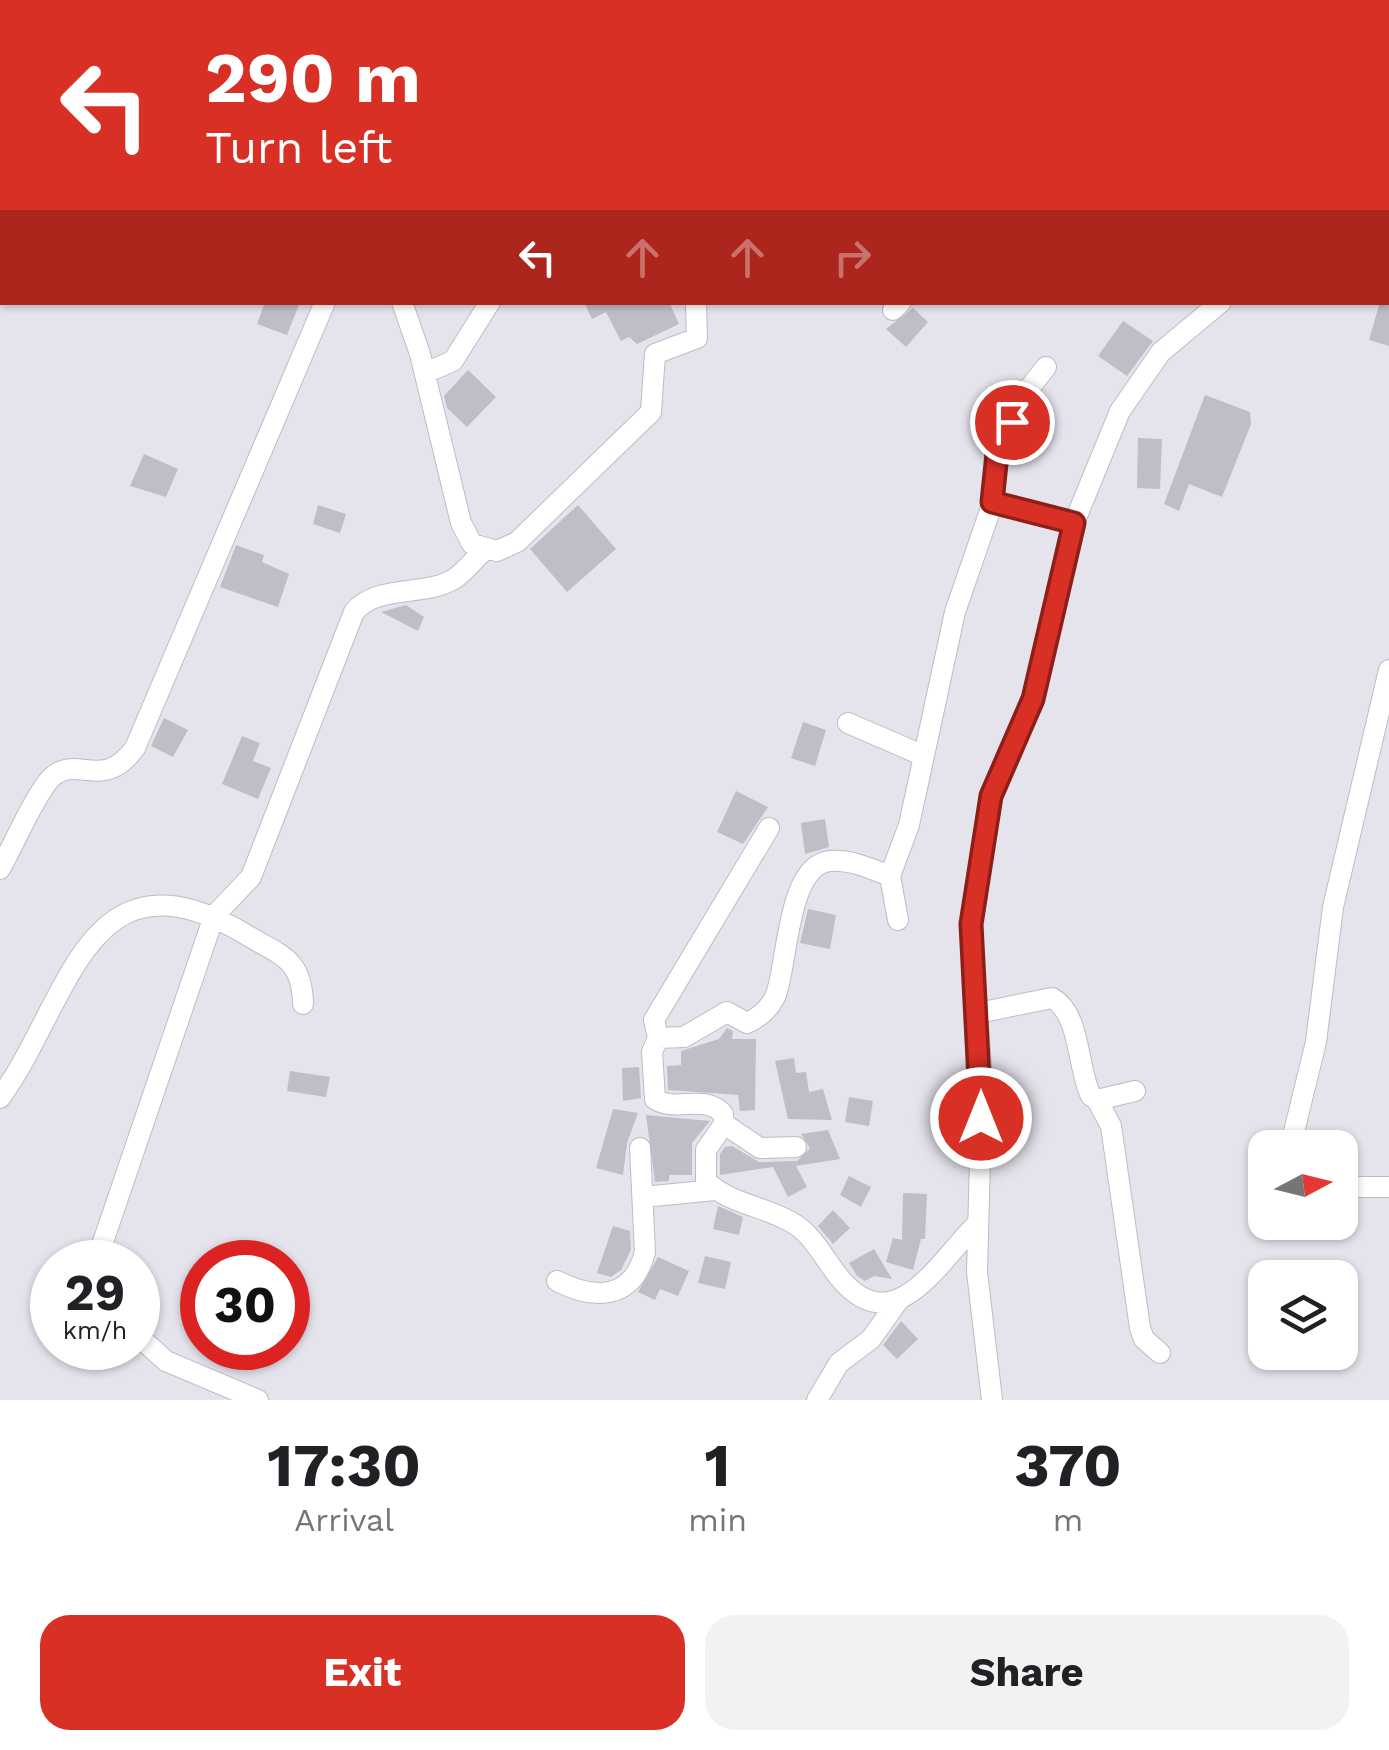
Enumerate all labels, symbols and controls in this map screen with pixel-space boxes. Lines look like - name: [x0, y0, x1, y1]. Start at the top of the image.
- text: 290 m: [205, 37, 421, 119]
- icon: left: [40, 40, 170, 170]
- text: Turn left: [205, 121, 392, 174]
- icon: left: [510, 230, 565, 285]
- icon: ahead: [615, 230, 670, 285]
- icon: ahead: [720, 230, 775, 285]
- icon: right: [825, 230, 880, 285]
- pin: [970, 380, 1055, 465]
- icon: arrive: [985, 395, 1040, 450]
- position arrow: [929, 1066, 1033, 1170]
- north arrow: [1248, 1130, 1358, 1240]
- map controls: [1248, 1130, 1358, 1370]
- speed limit sign: 30: [180, 1240, 310, 1370]
- button: layers: [1248, 1260, 1358, 1370]
- text: 29: [65, 1263, 125, 1322]
- text: km/h: [63, 1316, 127, 1345]
- text: 17:30: [267, 1430, 421, 1501]
- text: 1: [705, 1430, 730, 1501]
- text: 370: [1014, 1430, 1122, 1501]
- text: Arrival: [294, 1501, 394, 1539]
- text: min: [688, 1501, 747, 1539]
- text: m: [1053, 1501, 1083, 1539]
- button: Exit: [40, 1615, 685, 1730]
- button: Share: [705, 1615, 1349, 1730]

